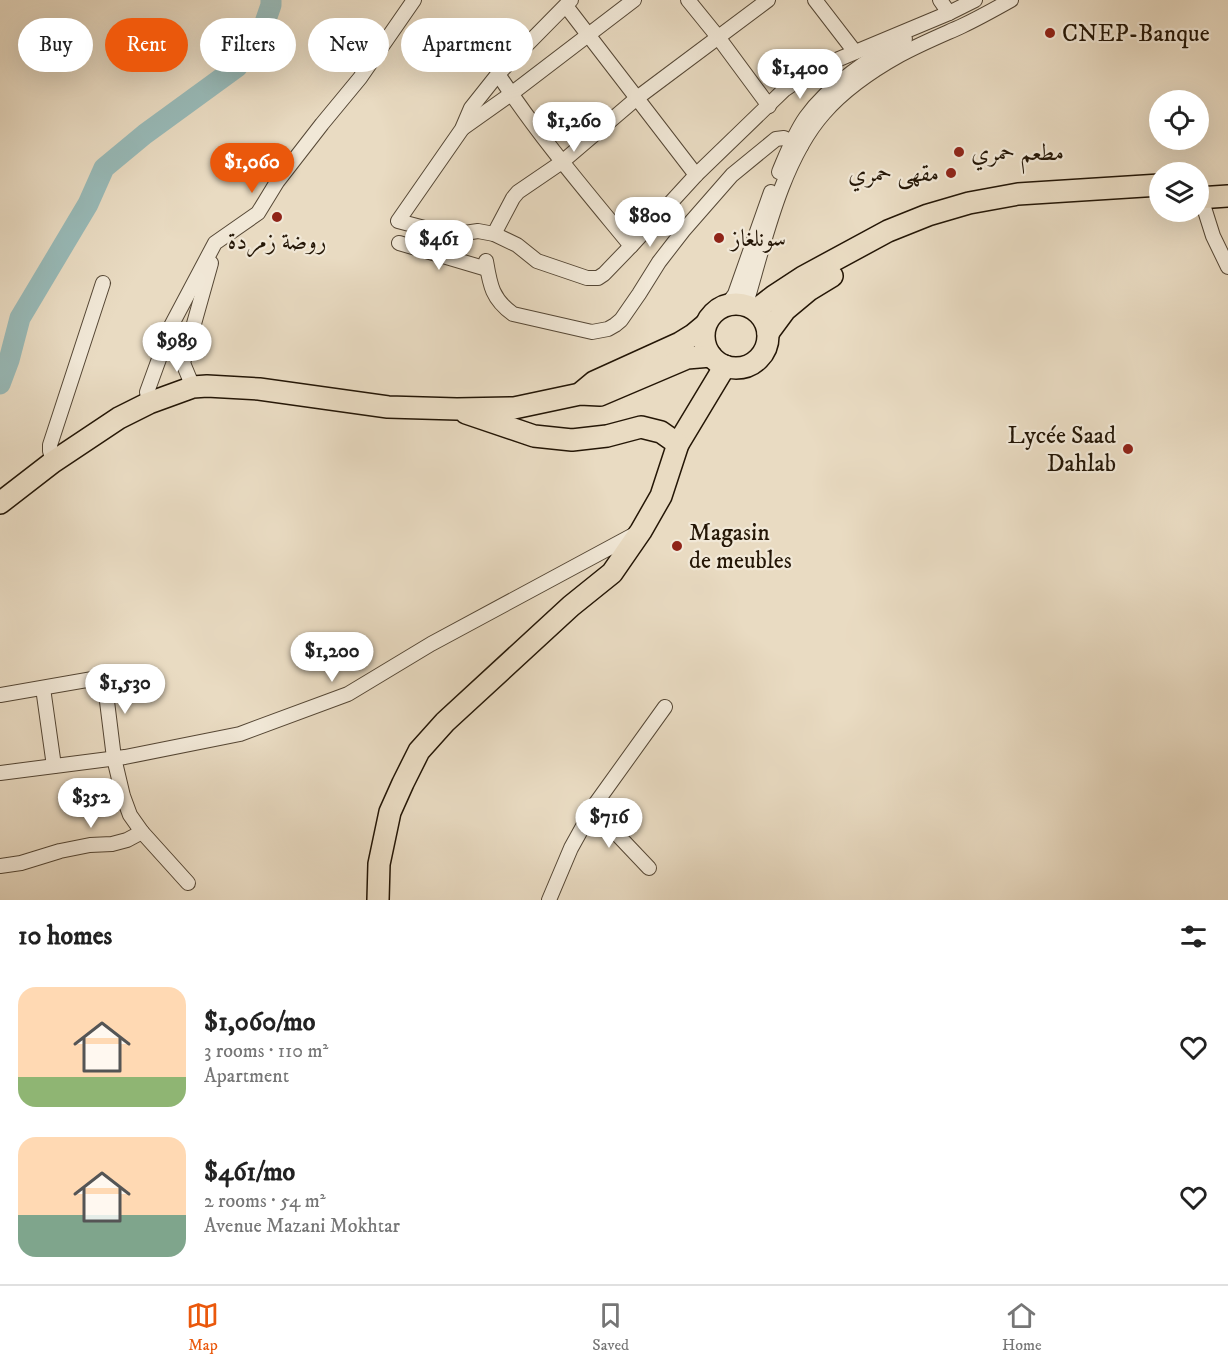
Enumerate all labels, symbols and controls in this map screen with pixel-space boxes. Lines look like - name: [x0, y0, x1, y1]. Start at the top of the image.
- chip: Buy: [18, 18, 93, 72]
- chip: Rent: [105, 18, 188, 72]
- chip: Filters: [200, 18, 296, 72]
- chip: New: [308, 18, 389, 72]
- chip: Apartment: [401, 18, 533, 72]
- place label: CNEP-Banque: [1062, 19, 1210, 49]
- marker: CNEP-Banque: [1043, 26, 1057, 40]
- pin: $1,400: [751, 49, 849, 100]
- text: $1,400: [771, 56, 829, 81]
- map controls: [1149, 90, 1209, 222]
- button: locate: [1149, 90, 1209, 150]
- pin: $1,260: [525, 102, 623, 153]
- text: $1,260: [547, 109, 601, 134]
- place label: مطعم حمري: [971, 138, 1064, 174]
- pin: $1,060: [203, 143, 301, 194]
- marker: مطعم حمري: [952, 145, 966, 159]
- text: $1,060: [224, 150, 280, 175]
- place label: مقهى حمري: [848, 159, 939, 192]
- button: layers: [1149, 162, 1209, 222]
- marker: مقهى حمري: [944, 166, 958, 180]
- pin: $800: [614, 197, 686, 248]
- text: $800: [629, 204, 671, 229]
- marker: روضة زمردة: [270, 210, 284, 224]
- pin: $461: [403, 220, 475, 271]
- place label: سونلغاز: [729, 224, 786, 254]
- place label: روضة زمردة: [227, 227, 327, 258]
- text: $461: [419, 227, 459, 252]
- marker: سونلغاز: [712, 231, 726, 245]
- pin: $989: [141, 322, 213, 373]
- text: $989: [157, 329, 197, 354]
- place label: Lycée Saad Dahlab: [1007, 421, 1116, 479]
- marker: Lycée Saad Dahlab: [1121, 442, 1135, 456]
- place label: Magasin de meubles: [689, 518, 792, 576]
- marker: Magasin de meubles: [670, 539, 684, 553]
- pin: $1,200: [283, 632, 381, 683]
- text: $1,200: [305, 639, 360, 664]
- pin: $1,530: [76, 664, 174, 715]
- text: $1,530: [99, 671, 151, 696]
- pin: $352: [55, 778, 127, 829]
- text: $352: [72, 785, 110, 810]
- pin: $716: [573, 798, 645, 849]
- text: $716: [589, 805, 629, 830]
- text: 10 homes: [18, 920, 112, 953]
- icon: filters: [1177, 920, 1210, 953]
- text: $1,060/mo: [204, 1006, 315, 1039]
- icon: home: [66, 1011, 138, 1083]
- icon: heart: [1177, 1031, 1210, 1064]
- text: 3 rooms · 110 m²: [204, 1039, 328, 1064]
- text: Apartment: [204, 1064, 289, 1089]
- text: $461/mo: [204, 1156, 295, 1189]
- icon: home: [66, 1161, 138, 1233]
- icon: heart: [1177, 1181, 1210, 1214]
- text: 2 rooms · 54 m²: [204, 1189, 326, 1214]
- text: Avenue Mazani Mokhtar: [204, 1214, 400, 1239]
- tab: Map: [186, 1299, 219, 1355]
- tab: Saved: [592, 1299, 629, 1355]
- tab: Home: [1002, 1299, 1042, 1355]

